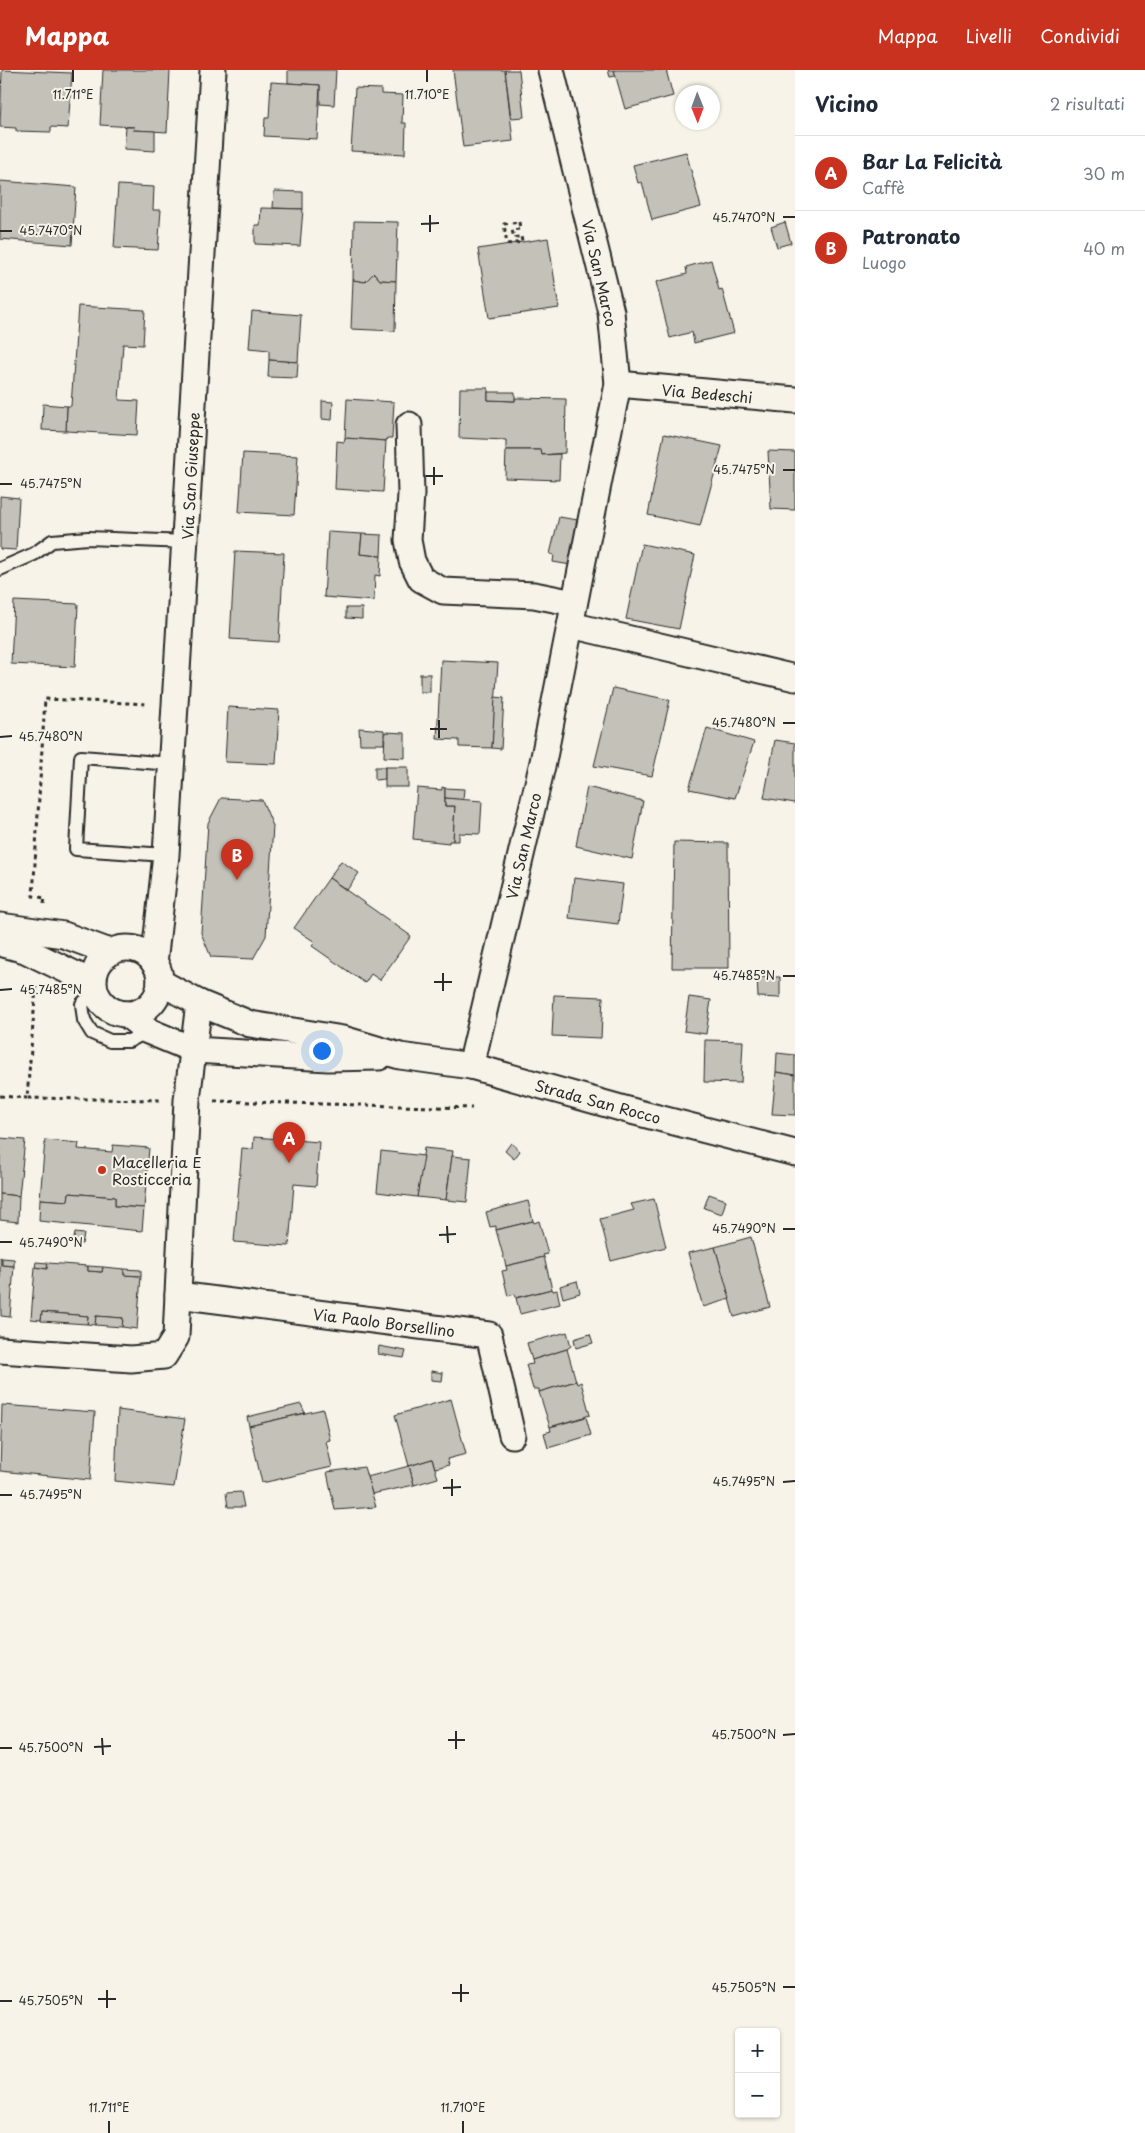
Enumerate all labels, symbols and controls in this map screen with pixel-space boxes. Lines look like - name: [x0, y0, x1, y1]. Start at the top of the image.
- text: Mappa: [25, 17, 109, 53]
- text: Mappa: [878, 22, 938, 49]
- text: Livelli: [966, 22, 1012, 49]
- text: Condividi: [1040, 22, 1120, 49]
- text: 11.711°E: [52, 85, 94, 103]
- text: 11.710°E: [404, 85, 450, 103]
- north arrow: [675, 85, 720, 130]
- text: Vicino: [815, 87, 878, 119]
- text: 2 risultati: [1050, 91, 1125, 115]
- text: Bar La Felicità: [862, 147, 1003, 175]
- text: A: [825, 161, 837, 185]
- text: 30 m: [1083, 161, 1125, 185]
- text: Caffè: [862, 175, 905, 199]
- text: 45.7470°N: [713, 208, 775, 226]
- street label: Via San Marco: [577, 217, 623, 329]
- text: 45.7470°N: [20, 221, 82, 239]
- text: Patronato: [862, 222, 960, 250]
- text: B: [826, 236, 836, 260]
- text: 40 m: [1083, 236, 1125, 260]
- text: Luogo: [862, 250, 906, 274]
- street label: Via Bedeschi: [660, 378, 754, 408]
- street label: Via San Giuseppe: [175, 412, 205, 540]
- text: 45.7475°N: [713, 460, 775, 478]
- text: 45.7475°N: [20, 474, 82, 492]
- text: 45.7480°N: [712, 713, 776, 731]
- text: 45.7480°N: [19, 727, 83, 745]
- street label: Via San Marco: [500, 790, 546, 902]
- pin: B: [221, 839, 253, 880]
- text: 45.7485°N: [713, 966, 775, 984]
- text: 45.7485°N: [20, 980, 82, 998]
- your location: [309, 1038, 335, 1064]
- street label: Strada San Rocco: [532, 1073, 664, 1129]
- pin: A: [273, 1122, 305, 1163]
- place label: Macelleria E Rosticceria: [112, 1150, 202, 1190]
- marker: Macelleria E Rosticceria: [96, 1164, 108, 1176]
- text: 45.7490°N: [712, 1219, 776, 1237]
- text: 45.7490°N: [19, 1233, 83, 1251]
- street label: Via Paolo Borsellino: [312, 1302, 456, 1342]
- text: 45.7495°N: [713, 1472, 775, 1490]
- text: 45.7495°N: [20, 1485, 82, 1503]
- text: 45.7500°N: [712, 1725, 776, 1743]
- text: 45.7500°N: [19, 1738, 83, 1756]
- text: 45.7505°N: [712, 1978, 776, 1996]
- text: 45.7505°N: [19, 1991, 83, 2009]
- map controls: [735, 2028, 780, 2118]
- button: +: [735, 2028, 780, 2073]
- button: −: [735, 2073, 780, 2118]
- text: 11.711°E: [88, 2098, 130, 2116]
- text: 11.710°E: [440, 2098, 486, 2116]

